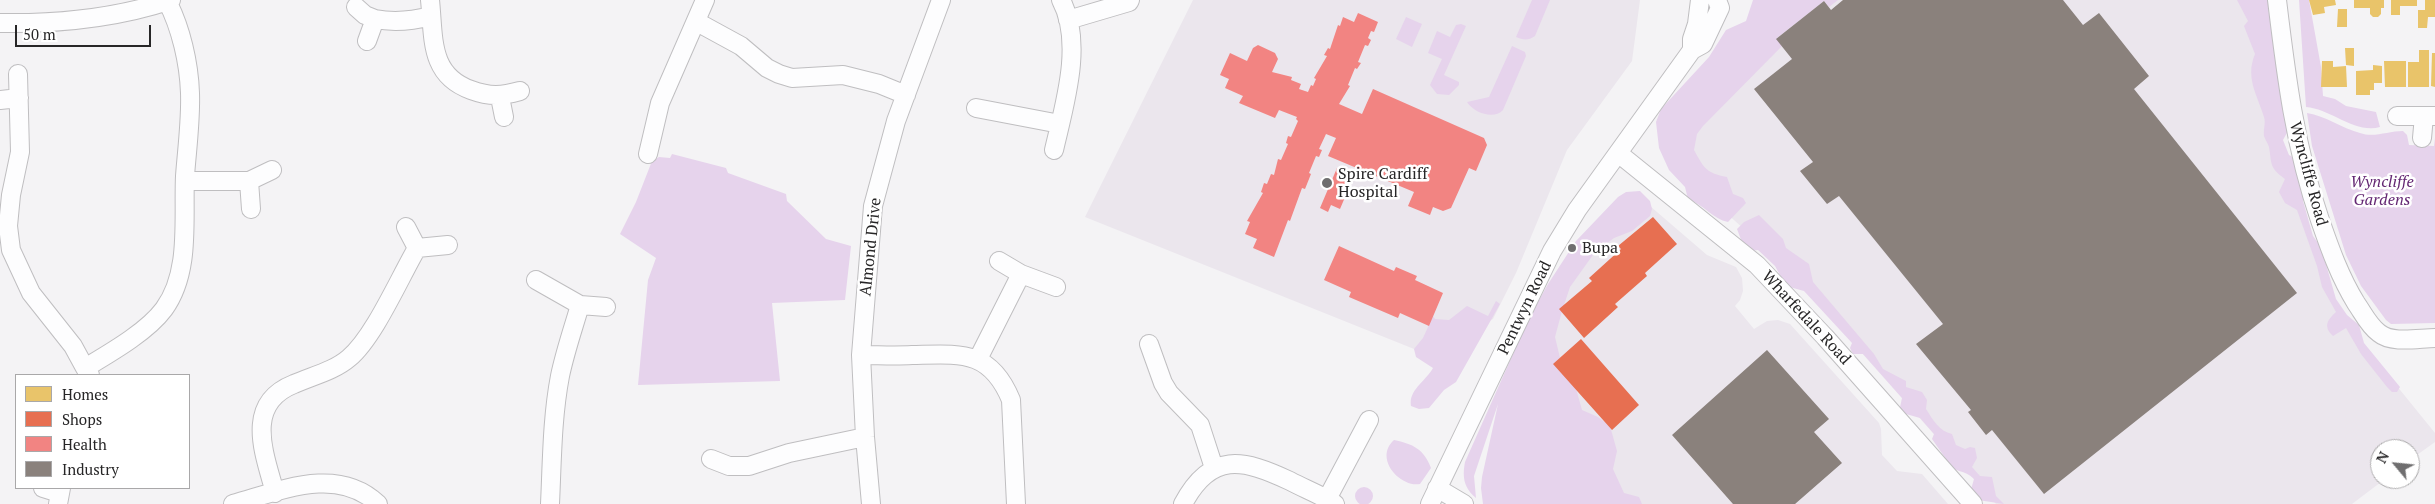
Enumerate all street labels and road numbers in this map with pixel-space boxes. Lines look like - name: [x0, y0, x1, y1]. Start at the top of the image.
- street label: Wyncliffe Road: [2285, 120, 2331, 228]
- street label: Almond Drive: [856, 197, 886, 297]
- street label: Pentwyn Road: [1494, 258, 1556, 358]
- street label: Wharfedale Road: [1758, 267, 1854, 369]

